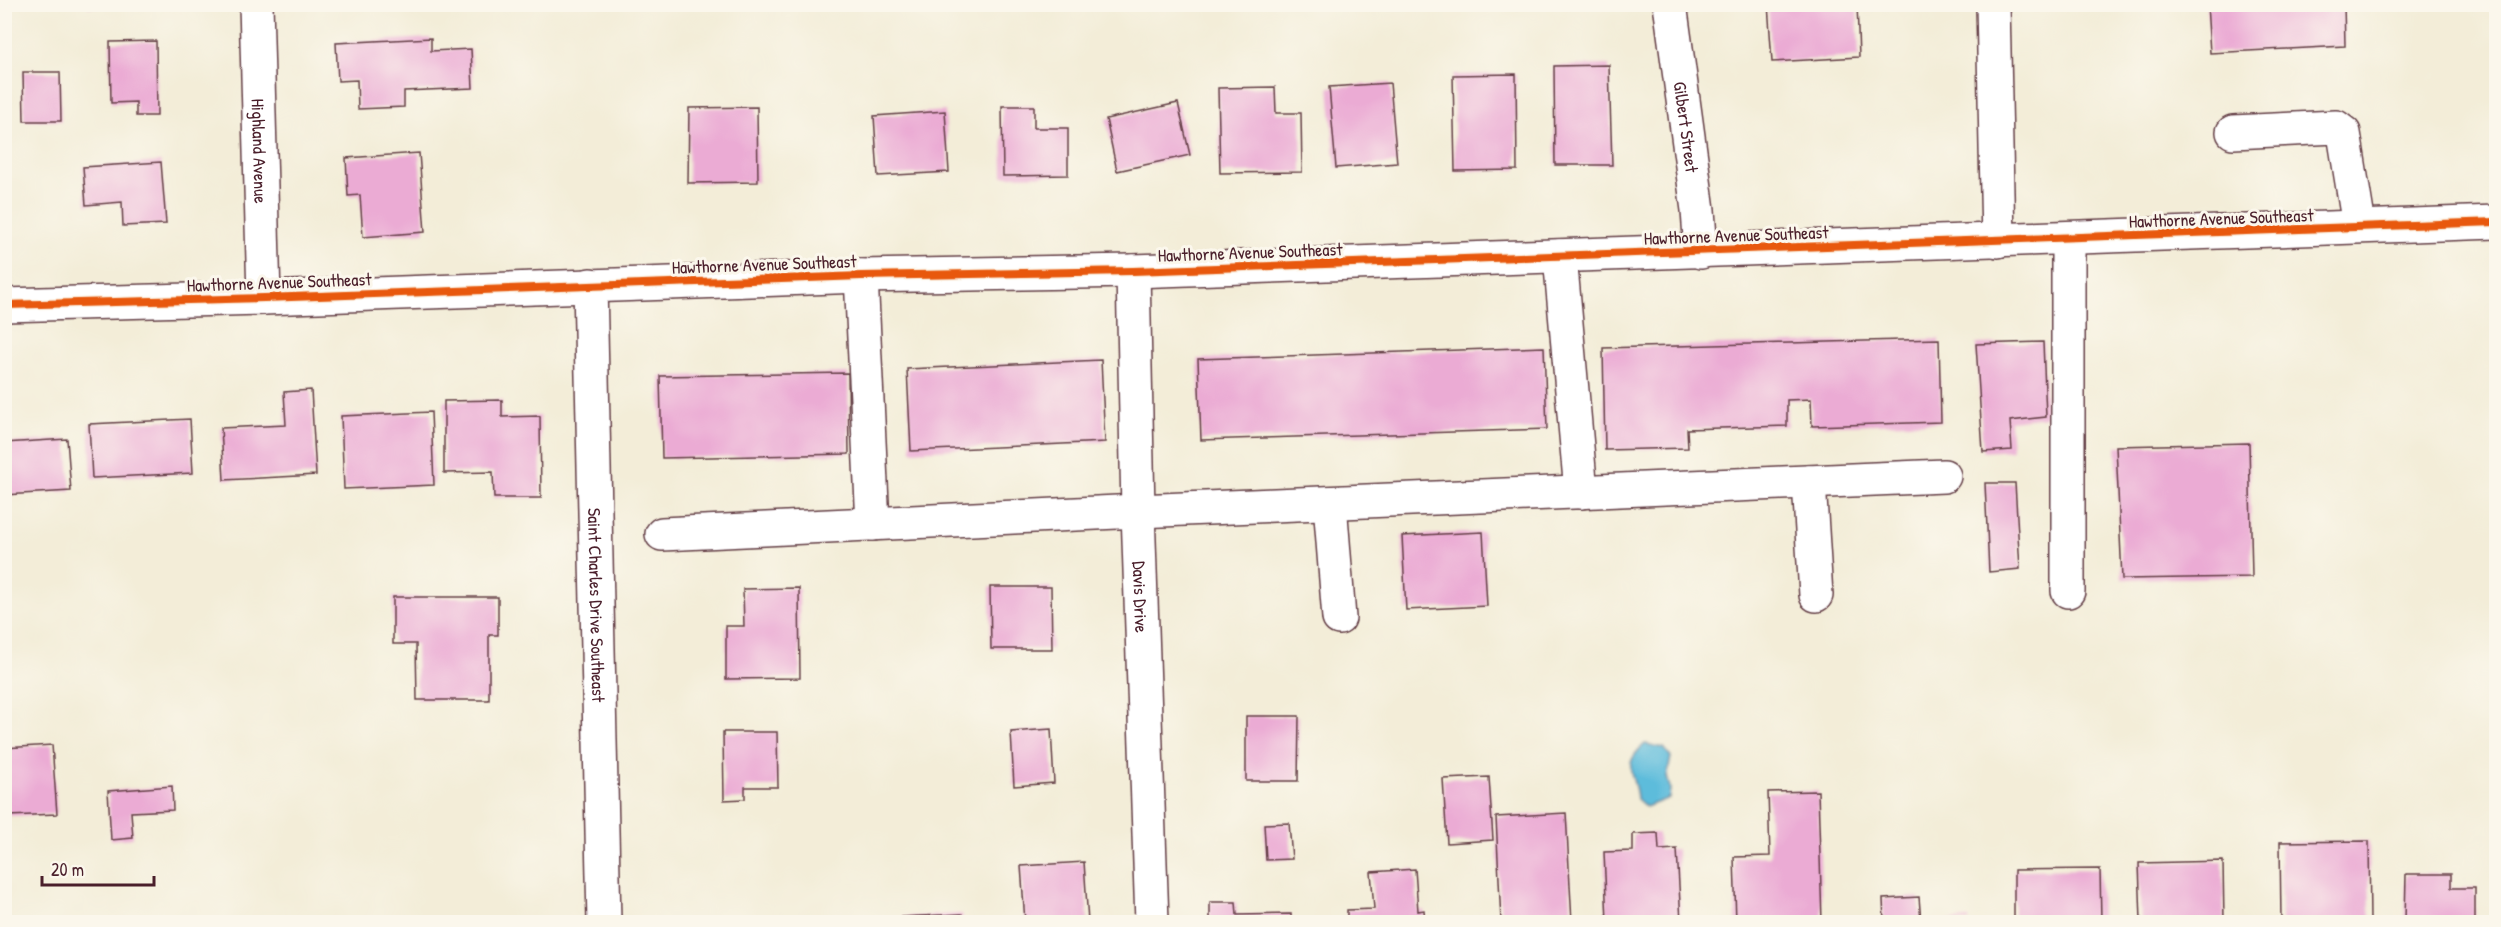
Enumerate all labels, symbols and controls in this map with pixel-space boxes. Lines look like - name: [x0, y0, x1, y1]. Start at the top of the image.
- street label: Gilbert Street: [1668, 80, 1705, 175]
- street label: Highland Avenue: [246, 98, 274, 204]
- street label: Hawthorne Avenue Southeast: [2128, 202, 2315, 234]
- street label: Hawthorne Avenue Southeast: [1643, 219, 1830, 251]
- street label: Hawthorne Avenue Southeast: [1157, 236, 1344, 268]
- street label: Hawthorne Avenue Southeast: [671, 248, 858, 280]
- street label: Hawthorne Avenue Southeast: [186, 266, 373, 298]
- street label: Saint Charles Drive Southeast: [582, 508, 612, 703]
- street label: Davis Drive: [1127, 561, 1155, 633]
- scale bar: [42, 849, 154, 887]
- text: 20 m: [51, 857, 84, 882]

